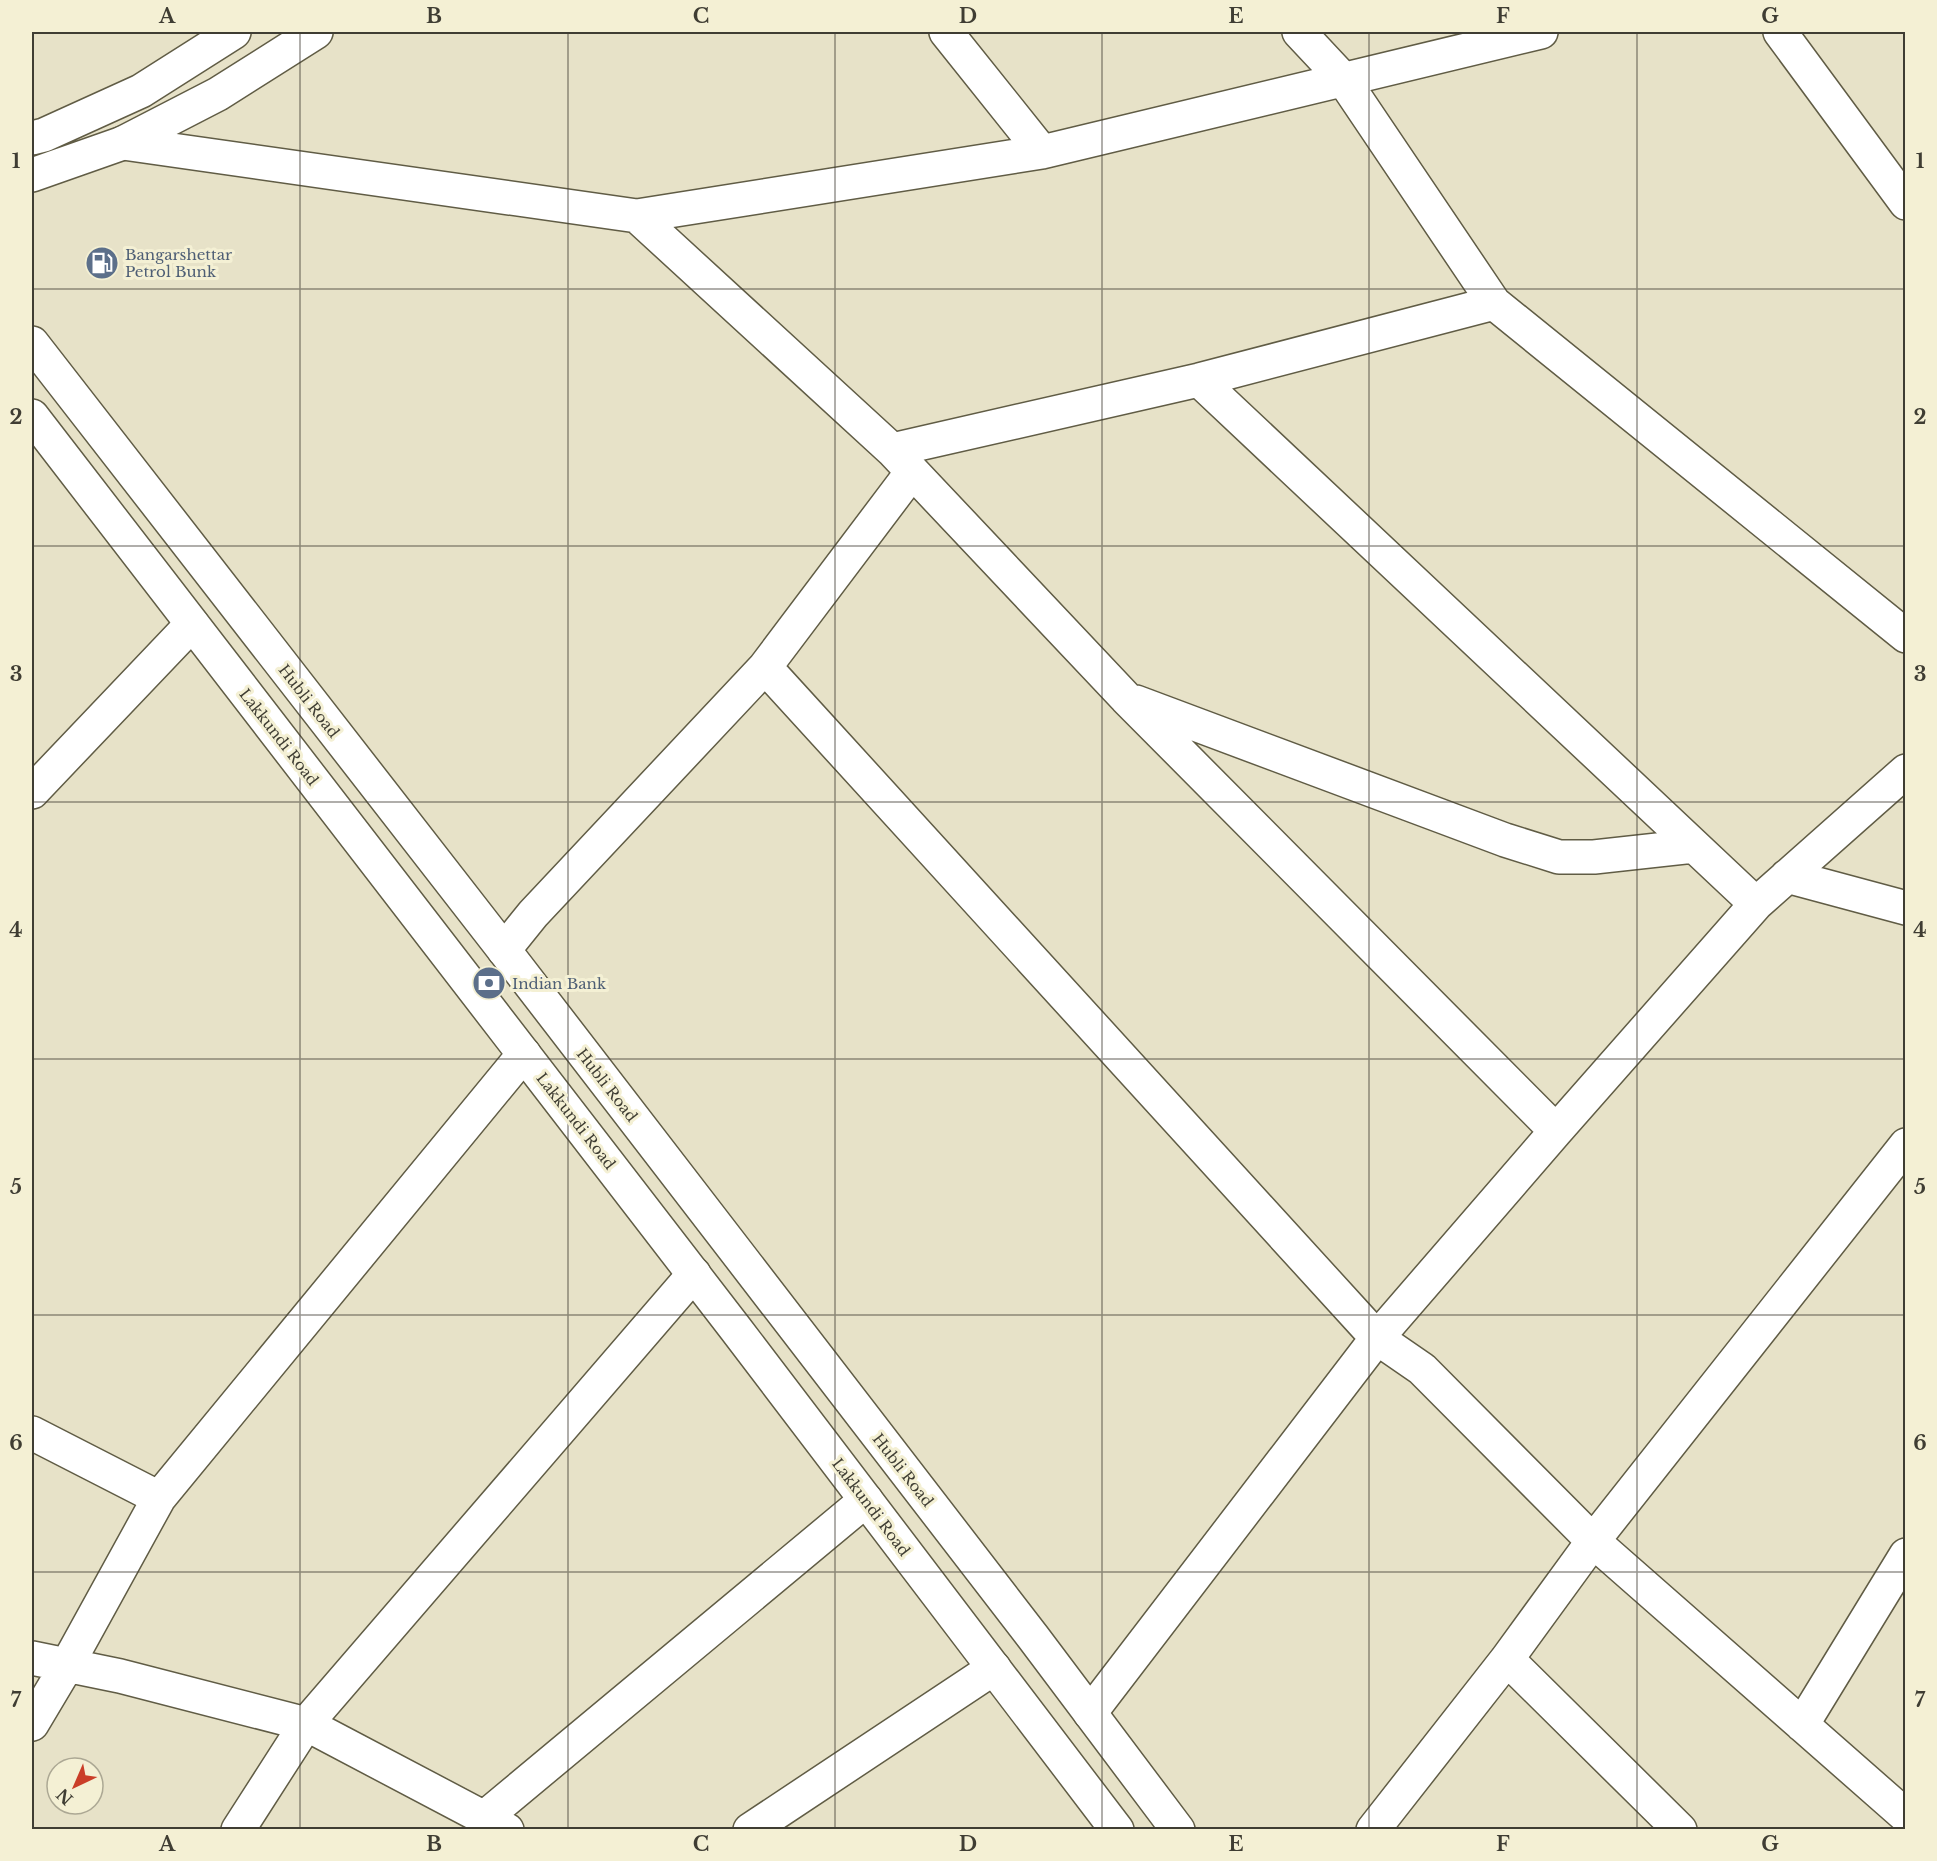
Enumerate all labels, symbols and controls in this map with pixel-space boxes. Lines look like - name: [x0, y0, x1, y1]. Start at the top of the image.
- text: A: [158, 4, 176, 28]
- text: B: [426, 4, 442, 28]
- text: C: [693, 4, 709, 28]
- text: D: [959, 4, 977, 28]
- text: E: [1228, 4, 1244, 28]
- text: F: [1496, 4, 1510, 28]
- text: G: [1761, 4, 1779, 28]
- text: 1: [12, 149, 21, 173]
- text: 1: [1916, 149, 1925, 173]
- fuel station icon: Bangarshettar Petrol Bunk: [84, 245, 120, 281]
- place label: Bangarshettar Petrol Bunk: [125, 245, 233, 281]
- text: 2: [9, 405, 23, 429]
- text: 2: [1913, 405, 1927, 429]
- street label: Hubli Road: [275, 661, 343, 741]
- text: 3: [10, 662, 22, 686]
- text: 3: [1914, 662, 1926, 686]
- street label: Lakkundi Road: [235, 685, 323, 789]
- text: 4: [9, 918, 23, 942]
- text: 4: [1913, 918, 1927, 942]
- bank icon: Indian Bank: [471, 965, 507, 1001]
- place label: Indian Bank: [512, 974, 607, 993]
- street label: Hubli Road: [573, 1045, 641, 1125]
- street label: Lakkundi Road: [532, 1069, 620, 1173]
- text: 5: [10, 1175, 22, 1199]
- text: 5: [1914, 1175, 1926, 1199]
- street label: Hubli Road: [869, 1430, 937, 1510]
- text: 6: [9, 1431, 23, 1455]
- text: 6: [1913, 1431, 1927, 1455]
- street label: Lakkundi Road: [828, 1454, 914, 1560]
- text: 7: [11, 1688, 22, 1712]
- text: 7: [1915, 1688, 1926, 1712]
- north arrow: [45, 1756, 105, 1816]
- text: N: [52, 1784, 77, 1809]
- text: A: [158, 1832, 176, 1856]
- text: B: [426, 1832, 442, 1856]
- text: C: [693, 1832, 709, 1856]
- text: D: [959, 1832, 977, 1856]
- text: E: [1228, 1832, 1244, 1856]
- text: F: [1496, 1832, 1510, 1856]
- text: G: [1761, 1832, 1779, 1856]

